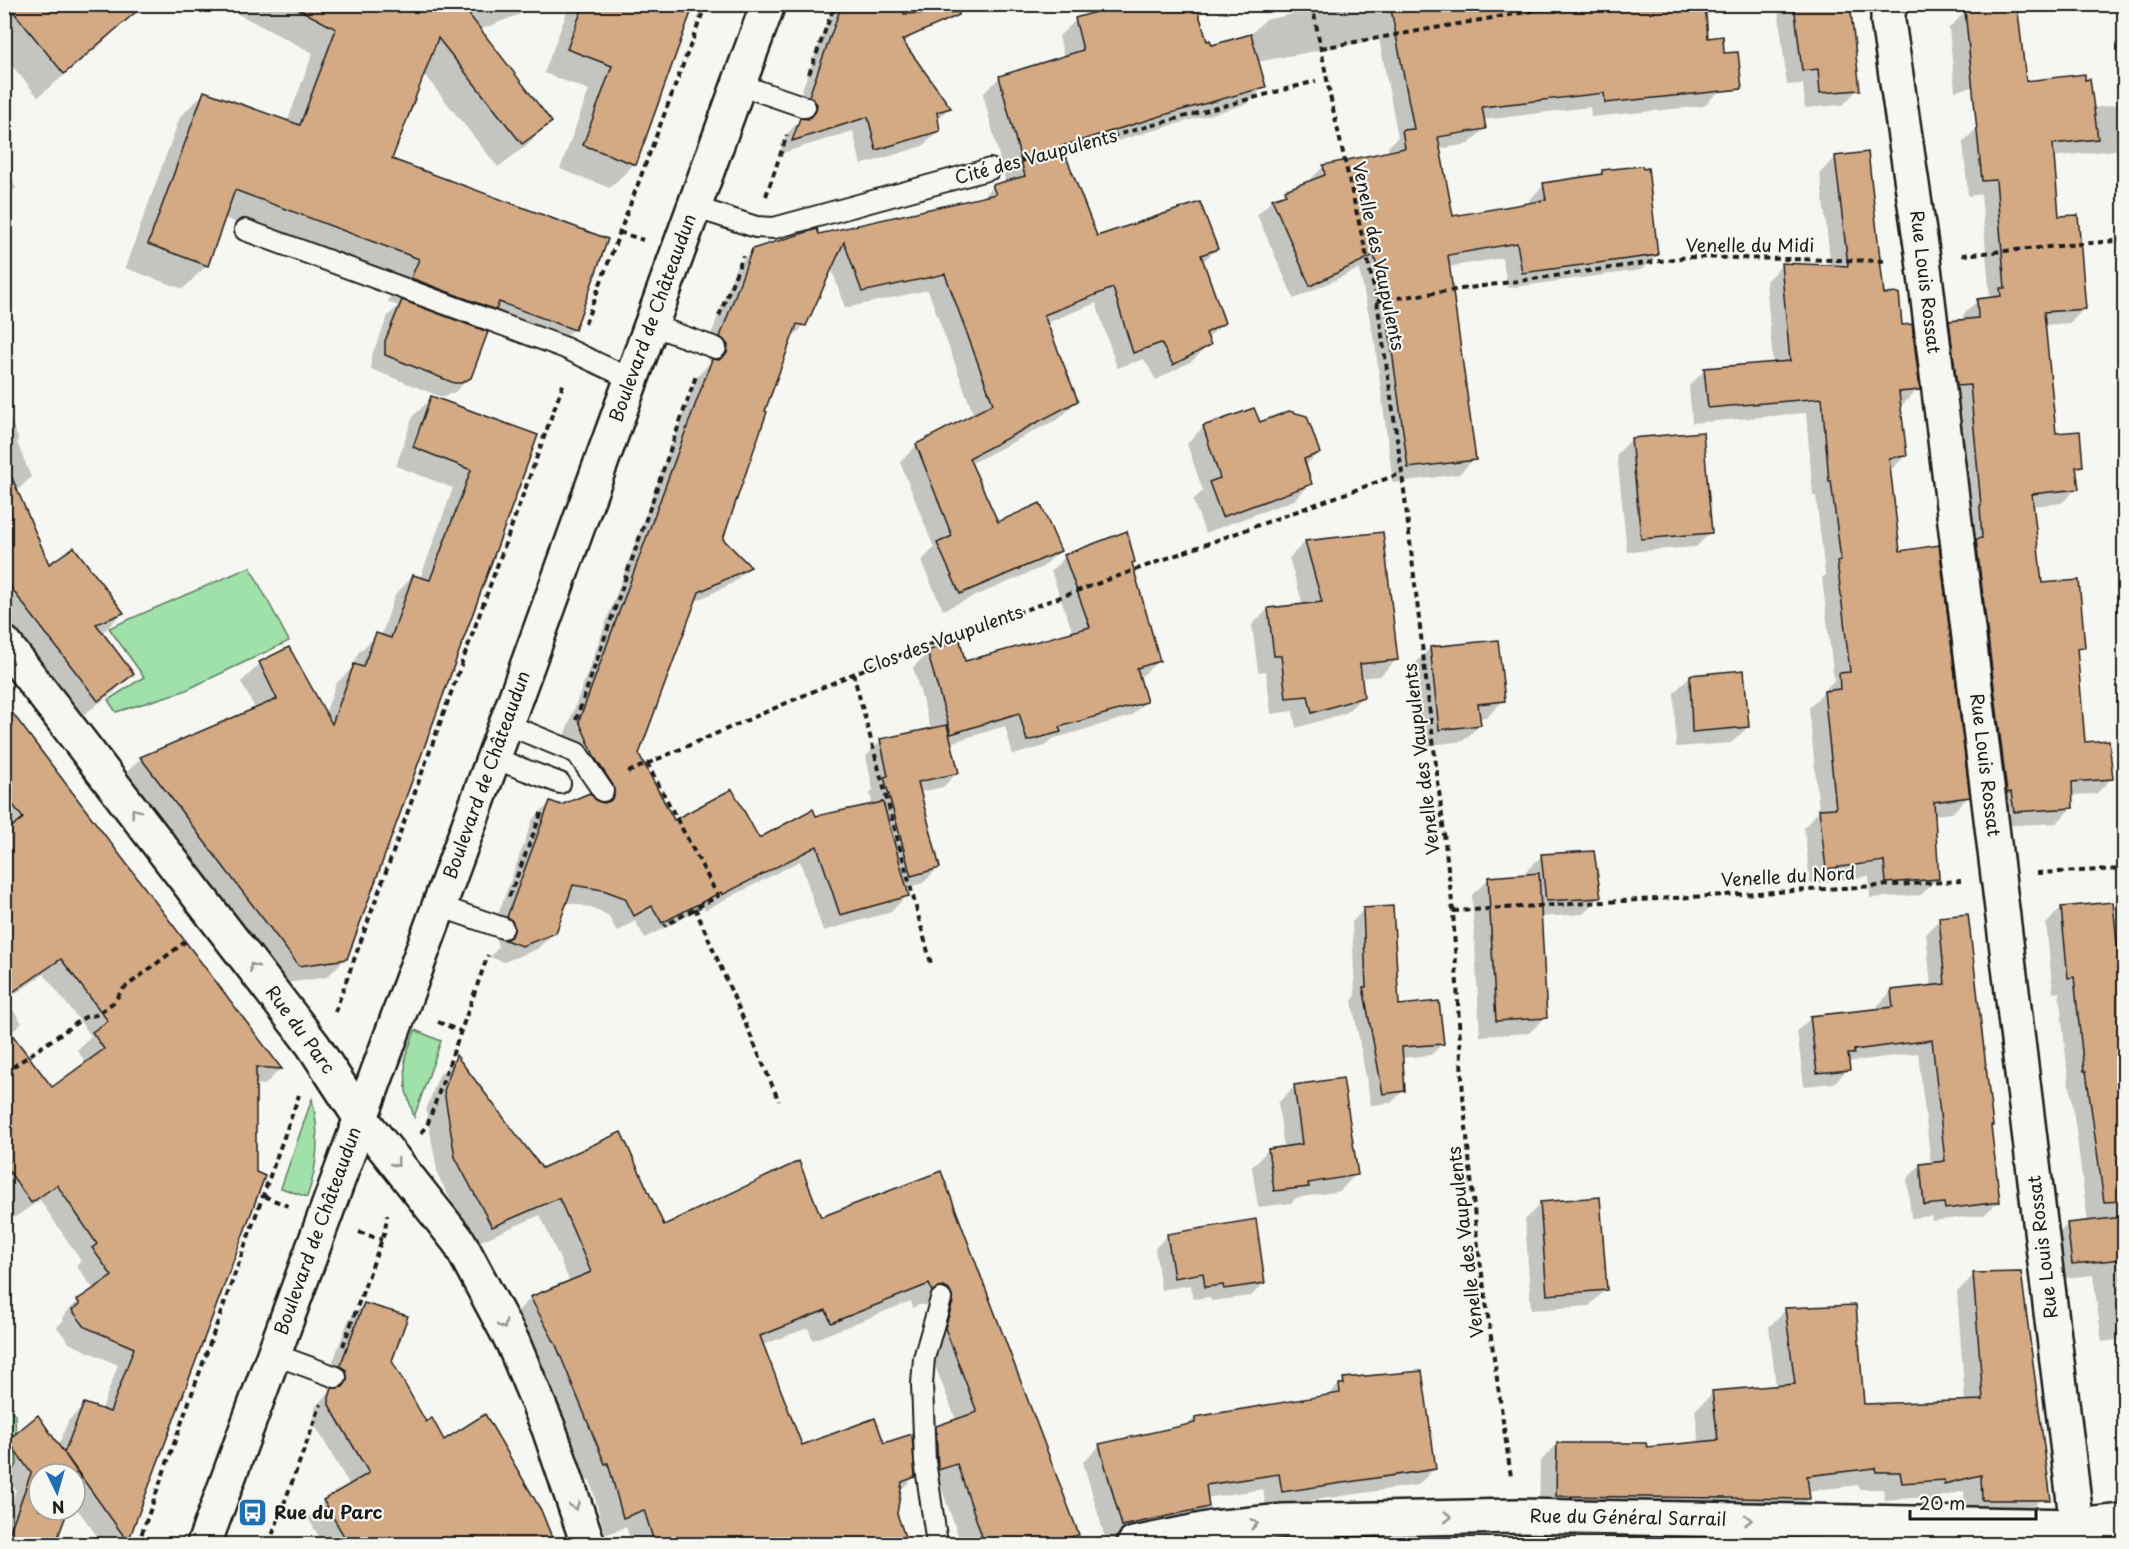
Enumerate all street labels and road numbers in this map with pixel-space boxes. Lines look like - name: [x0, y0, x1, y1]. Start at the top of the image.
- street label: Cité des Vaupulents: [951, 121, 1120, 190]
- street label: Venelle des Vaupulents: [1346, 159, 1413, 353]
- street label: Rue Louis Rossat: [1904, 209, 1949, 355]
- street label: Boulevard de Châteaudun: [601, 210, 702, 425]
- street label: Venelle du Midi: [1685, 231, 1815, 258]
- street label: Clos des Vaupulents: [858, 597, 1027, 680]
- street label: Venelle des Vaupulents: [1395, 662, 1446, 857]
- street label: Boulevard de Châteaudun: [435, 667, 536, 882]
- street label: Rue Louis Rossat: [1964, 692, 2009, 838]
- street label: Venelle du Nord: [1720, 859, 1856, 893]
- street label: Rue du Parc: [260, 979, 342, 1079]
- street label: Boulevard de Châteaudun: [266, 1123, 367, 1338]
- street label: Venelle des Vaupulents: [1439, 1145, 1490, 1340]
- street label: Rue Louis Rossat: [2019, 1174, 2064, 1320]
- street label: Rue du Général Sarrail: [1529, 1501, 1727, 1532]

